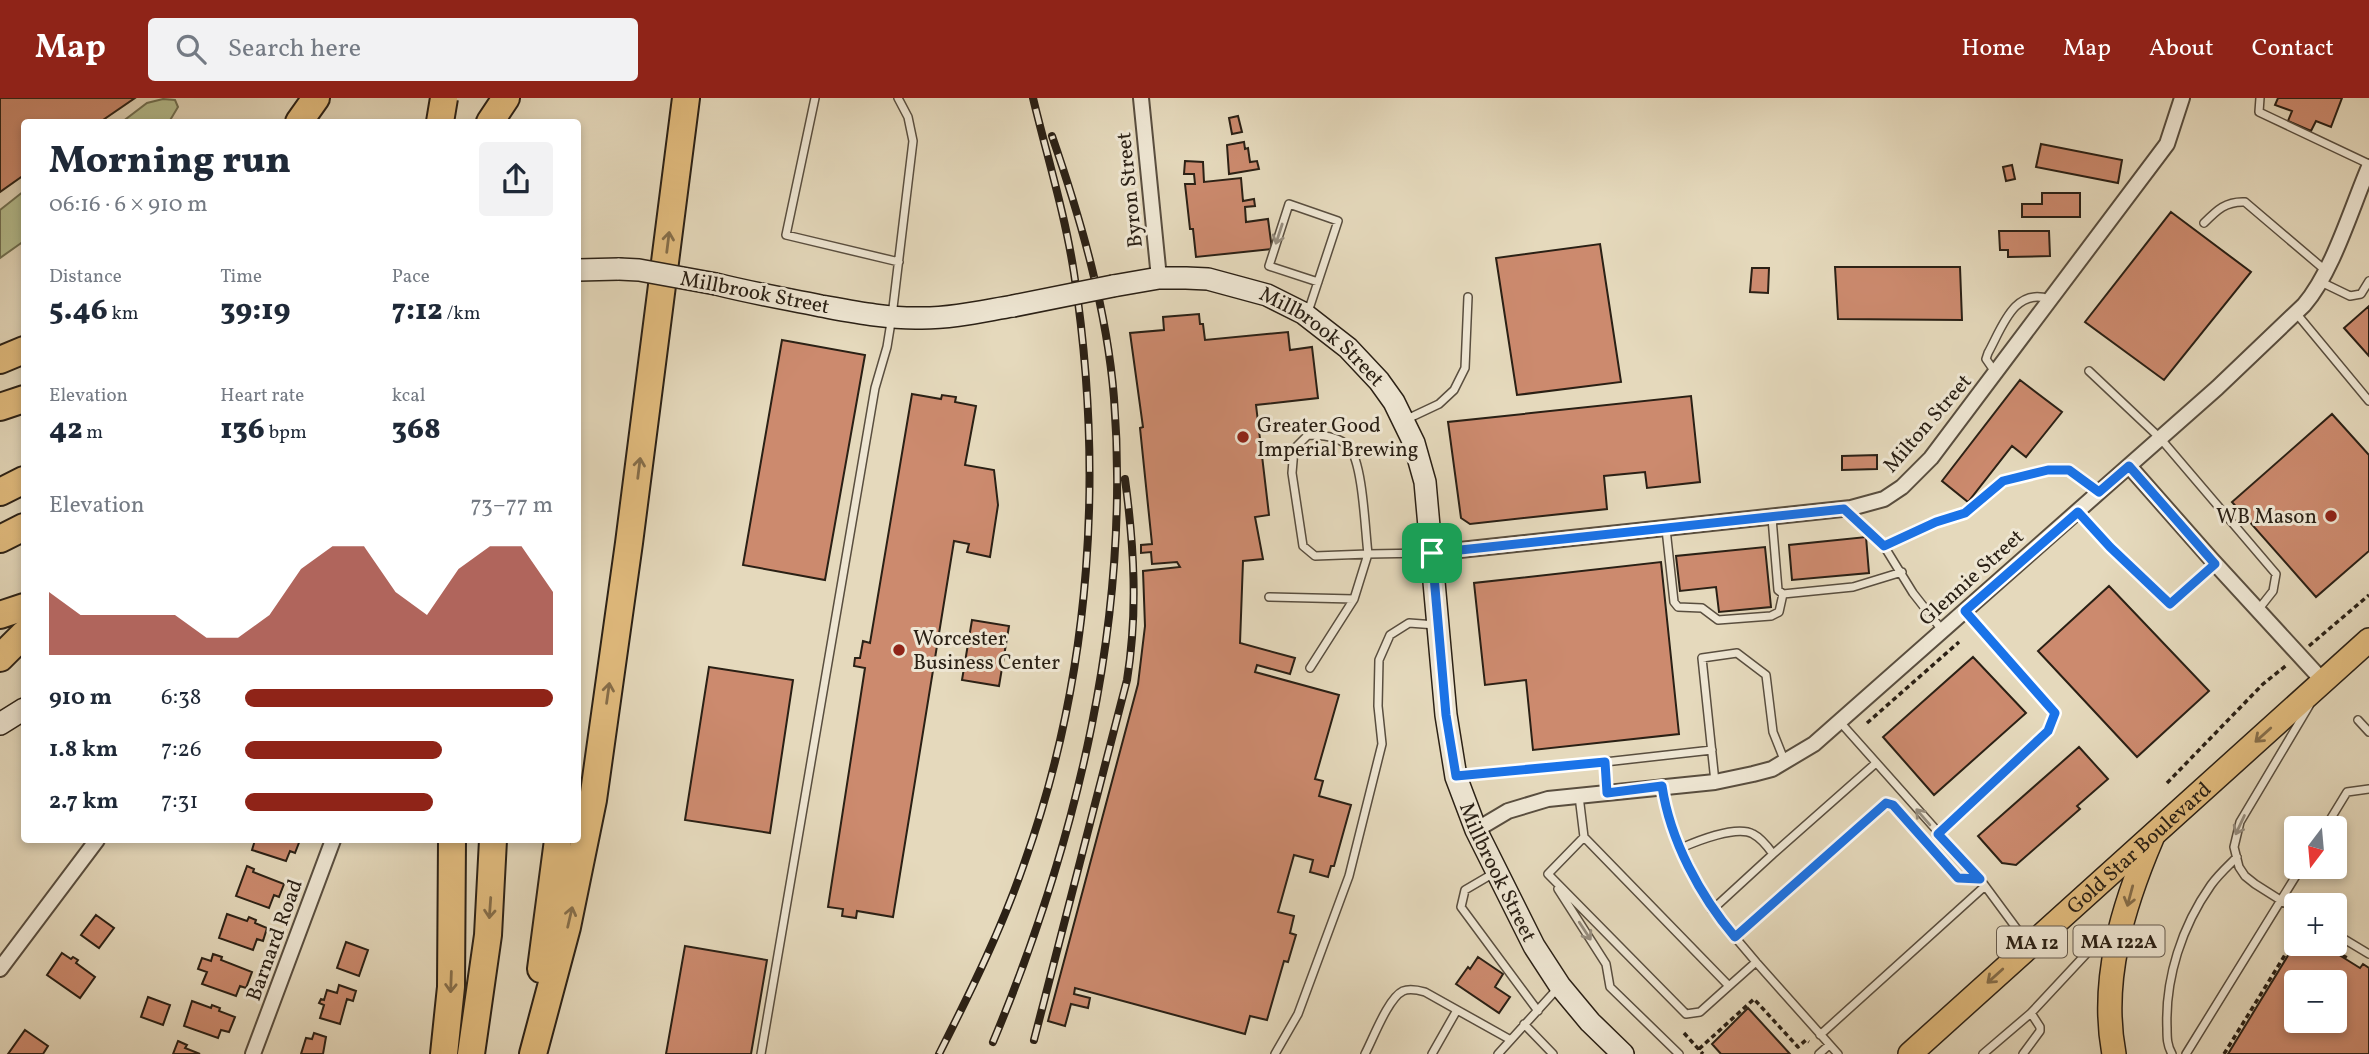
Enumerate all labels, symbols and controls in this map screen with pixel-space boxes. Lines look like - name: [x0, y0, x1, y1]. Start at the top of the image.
- search box: [148, 18, 638, 81]
- text: Map: [35, 26, 106, 72]
- icon: search: [172, 30, 210, 68]
- text: Search here: [228, 31, 361, 67]
- text: Home: [1961, 32, 2025, 66]
- text: Map: [2063, 32, 2111, 66]
- text: About: [2149, 32, 2214, 66]
- text: Contact: [2252, 32, 2334, 66]
- street label: Byron Street: [1110, 131, 1151, 249]
- text: Morning run: [49, 136, 291, 189]
- button: share: [479, 142, 553, 216]
- text: 06:16 · 6 × 910 m: [49, 189, 208, 221]
- one-way arrow: [1272, 222, 1284, 244]
- one-way arrow: [661, 231, 674, 254]
- text: Distance: [49, 264, 122, 290]
- text: Time: [220, 264, 262, 290]
- text: Pace: [392, 264, 430, 290]
- street label: Millbrook Street: [678, 265, 832, 322]
- street label: Millbrook Street: [1254, 280, 1390, 394]
- text: 5.46: [49, 290, 108, 332]
- text: 39:19: [220, 290, 291, 332]
- text: 7:12: [392, 290, 443, 332]
- text: km: [108, 301, 139, 327]
- text: /km: [443, 301, 481, 327]
- street label: Milton Street: [1877, 368, 1979, 480]
- text: Elevation: [49, 383, 128, 409]
- text: Heart rate: [220, 383, 304, 409]
- text: kcal: [392, 383, 425, 409]
- text: 42: [49, 409, 83, 451]
- text: 136: [220, 409, 265, 451]
- text: 368: [392, 409, 441, 451]
- place label: Greater Good Imperial Brewing: [1257, 412, 1419, 465]
- text: m: [83, 420, 103, 446]
- text: bpm: [265, 420, 307, 446]
- marker: Greater Good Imperial Brewing: [1235, 429, 1251, 445]
- one-way arrow: [632, 457, 645, 479]
- text: Elevation: [49, 490, 145, 522]
- text: 73–77 m: [470, 490, 553, 522]
- place label: WB Mason: [2216, 503, 2317, 532]
- marker: WB Mason: [2323, 508, 2339, 524]
- pin: [1402, 523, 1462, 583]
- street label: Glennie Street: [1913, 523, 2031, 633]
- icon: arrive: [1413, 534, 1451, 572]
- place label: Worcester Business Center: [913, 625, 1060, 678]
- marker: Worcester Business Center: [891, 642, 907, 658]
- text: 910 m: [49, 682, 112, 714]
- text: 6:38: [161, 682, 202, 714]
- one-way arrow: [602, 682, 615, 705]
- one-way arrow: [2254, 727, 2272, 743]
- text: 1.8 km: [49, 734, 118, 766]
- text: 7:26: [161, 734, 202, 766]
- street label: Gold Star Boulevard: [2061, 776, 2218, 922]
- text: 2.7 km: [49, 786, 119, 818]
- text: 7:31: [161, 786, 198, 818]
- street label: Millbrook Street: [1451, 799, 1543, 947]
- one-way arrow: [1916, 808, 1932, 826]
- one-way arrow: [2233, 814, 2246, 835]
- north arrow: [2284, 816, 2347, 878]
- map controls: [2284, 816, 2347, 1033]
- street label: Barnard Road: [240, 876, 311, 1005]
- one-way arrow: [2123, 884, 2136, 906]
- button: +: [2284, 893, 2347, 956]
- one-way arrow: [483, 896, 496, 919]
- one-way arrow: [563, 906, 577, 929]
- one-way arrow: [1578, 921, 1592, 941]
- road number: MA 12: [1997, 926, 2067, 958]
- road number: MA 122A: [2074, 926, 2164, 956]
- one-way arrow: [1987, 968, 2004, 985]
- one-way arrow: [444, 970, 457, 993]
- button: −: [2284, 970, 2347, 1033]

